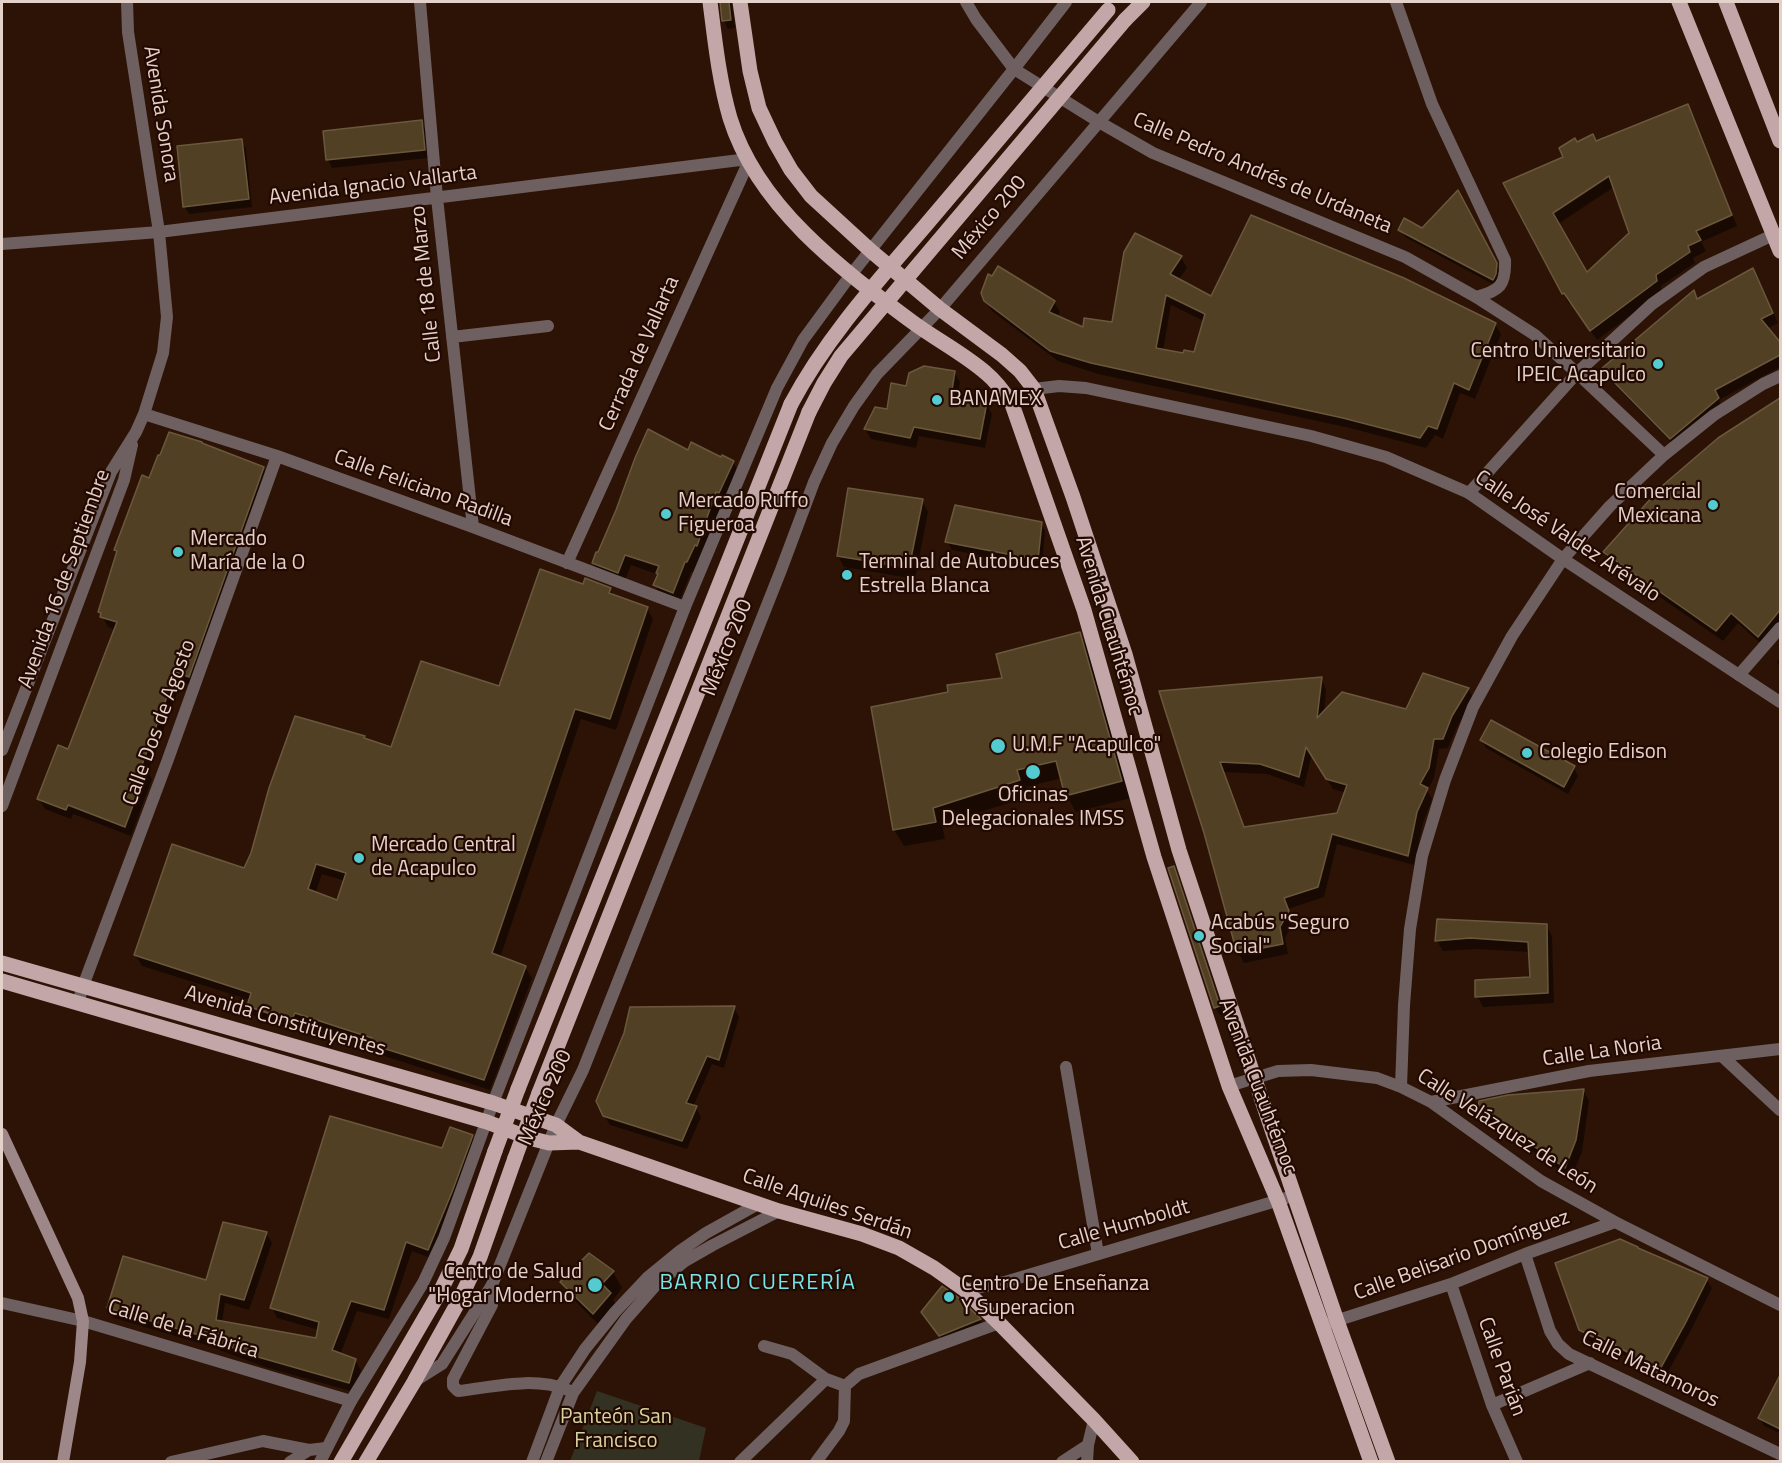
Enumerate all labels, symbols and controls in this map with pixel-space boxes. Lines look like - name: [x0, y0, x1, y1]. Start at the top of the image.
- street label: Avenida Sonora: [137, 44, 183, 184]
- street label: Calle Pedro Andrés de Urdaneta: [1129, 108, 1395, 240]
- street label: Avenida Ignacio Vallarta: [268, 161, 478, 211]
- street label: México 200: [948, 171, 1032, 265]
- street label: Calle 18 de Marzo: [406, 204, 448, 364]
- street label: Cerrada de Vallarta: [595, 273, 685, 435]
- place label: Centro Universitario IPEIC Acapulco: [1470, 339, 1646, 389]
- marker: Centro Universitario IPEIC Acapulco: [1651, 357, 1665, 371]
- place label: BANAMEX: [949, 387, 1042, 413]
- marker: BANAMEX: [930, 393, 944, 407]
- street label: Calle Feliciano Radilla: [330, 445, 516, 533]
- street label: Avenida 16 de Septiembre: [14, 466, 116, 692]
- street label: Calle José Valdez Arévalo: [1469, 466, 1665, 608]
- place label: Comercial Mexicana: [1614, 480, 1701, 530]
- place label: Mercado Ruffo Figueroa: [678, 489, 809, 539]
- marker: Comercial Mexicana: [1706, 498, 1720, 512]
- marker: Mercado Ruffo Figueroa: [659, 507, 673, 521]
- place label: Mercado María de la O: [190, 527, 305, 577]
- street label: Avenida Cuauhtémoc: [1069, 533, 1147, 719]
- marker: Mercado María de la O: [171, 545, 185, 559]
- place label: Terminal de Autobuces Estrella Blanca: [859, 550, 1059, 600]
- marker: Terminal de Autobuces Estrella Blanca: [840, 568, 854, 582]
- street label: México 200: [697, 596, 759, 700]
- street label: Calle Dos de Agosto: [118, 637, 202, 809]
- place label: U.M.F "Acapulco": [1012, 733, 1161, 759]
- marker: U.M.F "Acapulco": [989, 737, 1007, 755]
- place label: Colegio Edison: [1539, 740, 1667, 766]
- marker: Colegio Edison: [1520, 746, 1534, 760]
- marker: Oficinas Delegacionales IMSS: [1024, 763, 1042, 781]
- place label: Oficinas Delegacionales IMSS: [942, 783, 1124, 833]
- place label: Mercado Central de Acapulco: [371, 833, 516, 883]
- marker: Mercado Central de Acapulco: [352, 851, 366, 865]
- place label: Acabús "Seguro Social": [1211, 911, 1350, 961]
- marker: Acabús "Seguro Social": [1192, 929, 1206, 943]
- street label: Avenida Constituyentes: [181, 981, 389, 1063]
- street label: Avenida Cuauhtémoc: [1212, 996, 1302, 1178]
- street label: Calle La Noria: [1541, 1031, 1663, 1073]
- street label: México 200: [514, 1046, 578, 1150]
- street label: Calle Velázquez de León: [1412, 1064, 1602, 1200]
- street label: Calle Aquiles Serdán: [739, 1164, 915, 1246]
- street label: Calle Humboldt: [1056, 1195, 1192, 1257]
- street label: Calle Belisario Domínguez: [1351, 1205, 1573, 1307]
- place label: Centro de Salud "Hogar Moderno": [428, 1260, 582, 1310]
- district label: BARRIO CUERERÍA: [660, 1271, 856, 1297]
- place label: Centro De Enseñanza Y Superacion: [961, 1272, 1149, 1322]
- marker: Centro de Salud "Hogar Moderno": [586, 1276, 604, 1294]
- marker: Centro De Enseñanza Y Superacion: [942, 1290, 956, 1304]
- street label: Calle de la Fábrica: [104, 1295, 262, 1365]
- street label: Calle Parián: [1471, 1314, 1531, 1420]
- street label: Calle Matamoros: [1577, 1326, 1723, 1414]
- park label: Panteón San Francisco: [560, 1405, 672, 1455]

